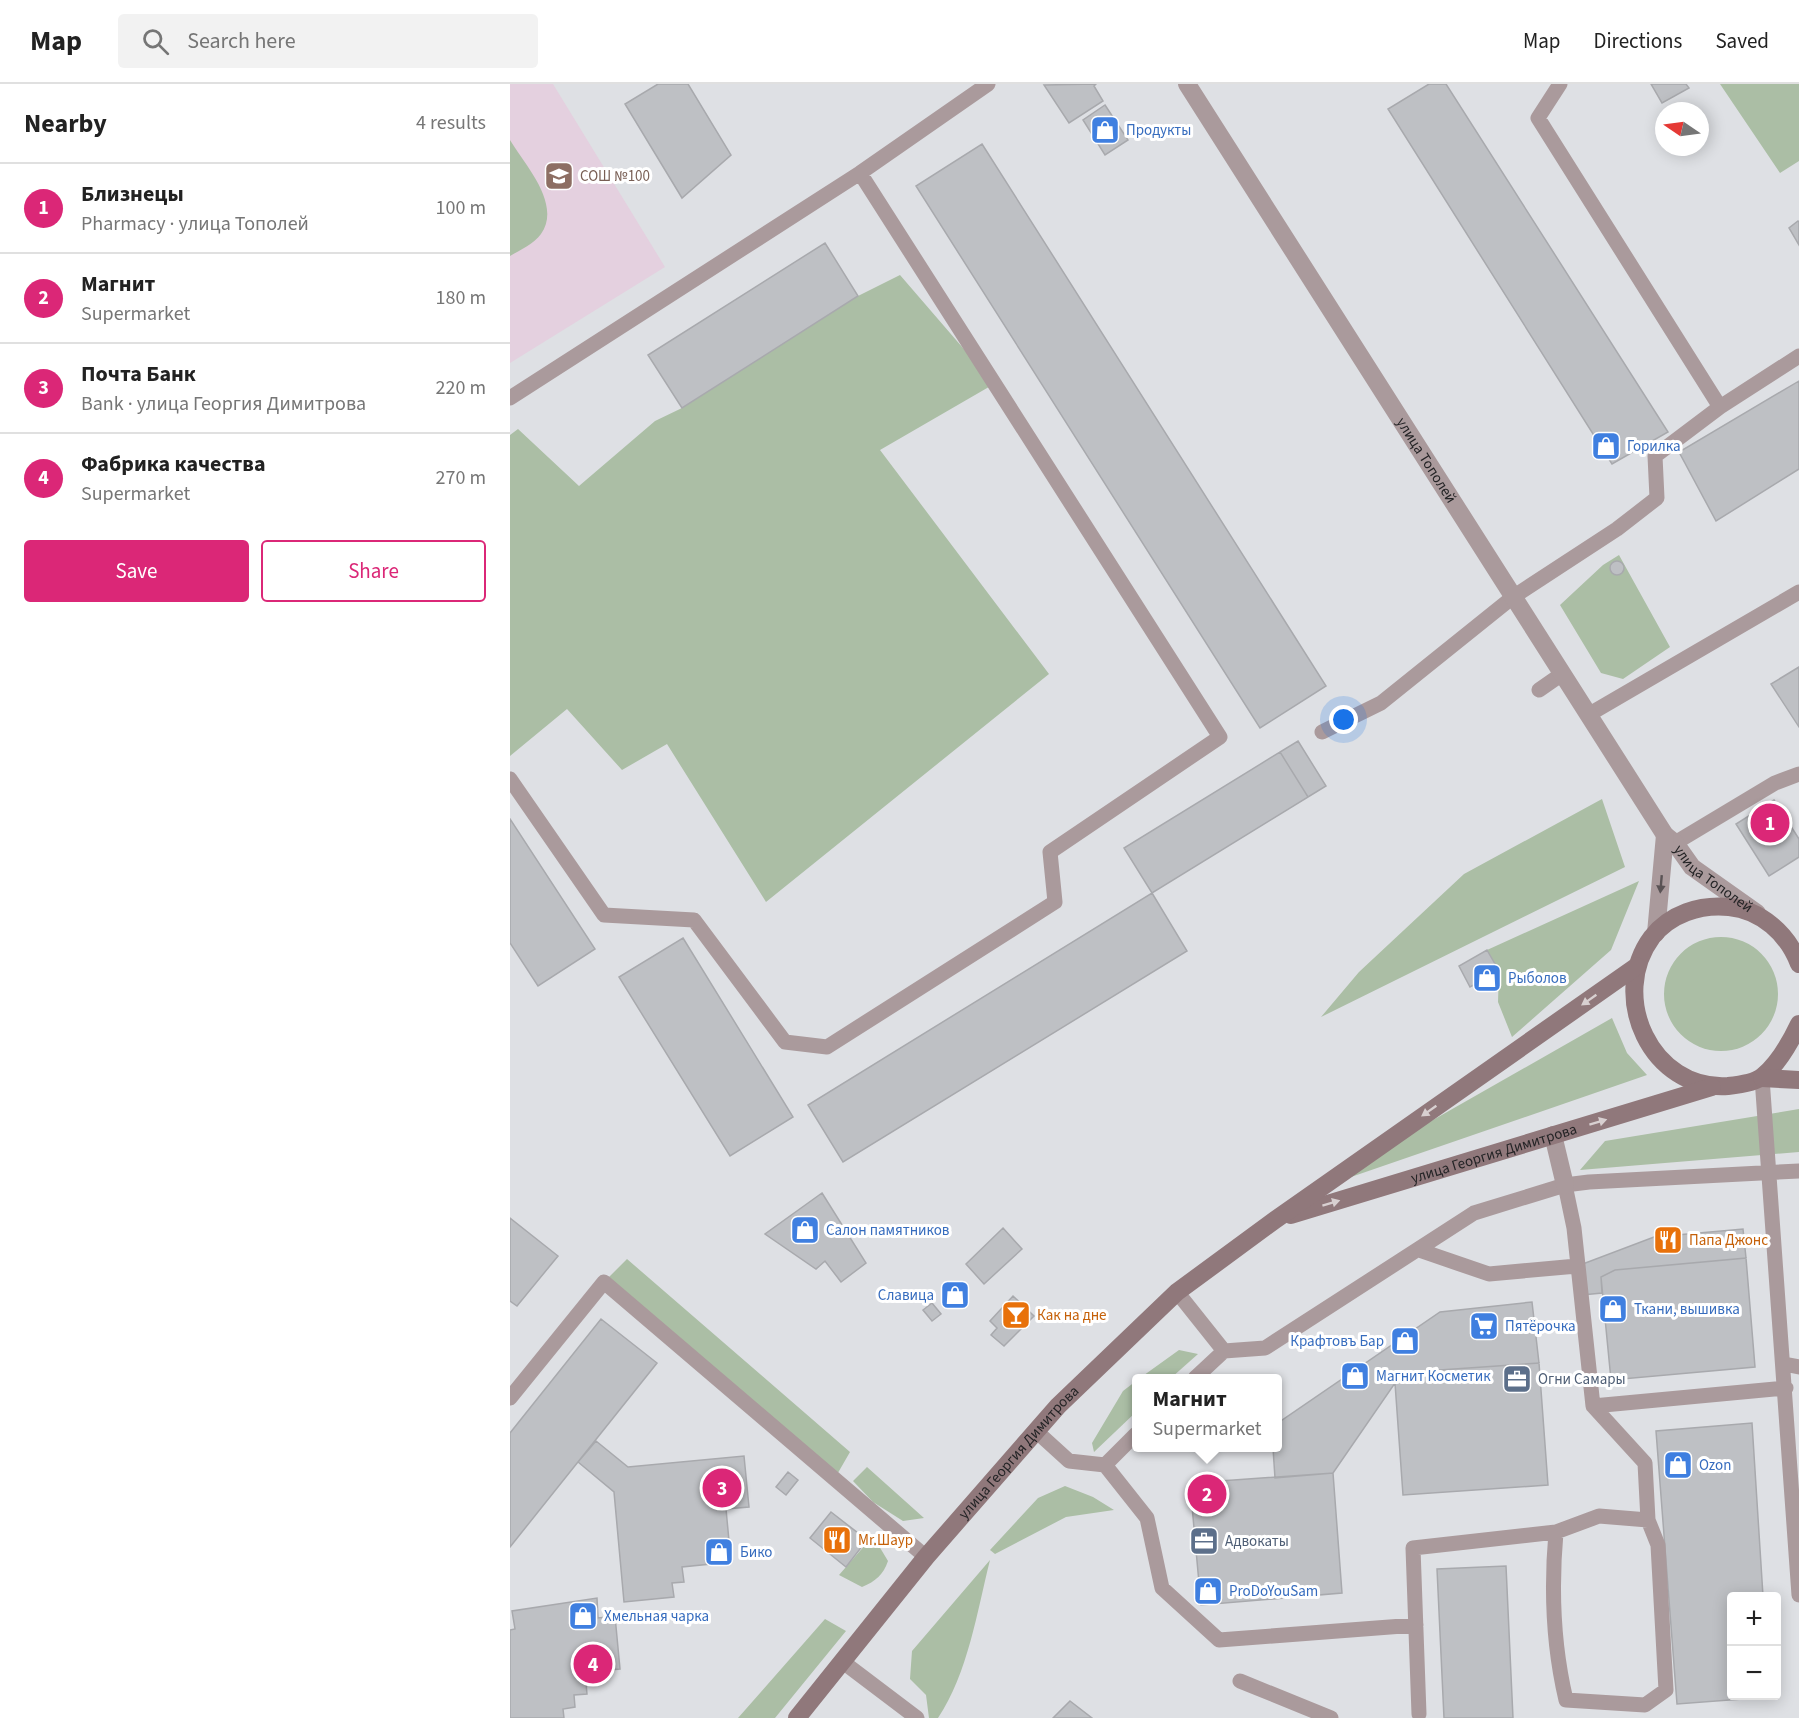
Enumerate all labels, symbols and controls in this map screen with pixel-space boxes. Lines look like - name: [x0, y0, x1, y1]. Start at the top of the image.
- search box: [118, 14, 538, 68]
- text: Map: [30, 21, 82, 61]
- icon: search: [139, 25, 172, 58]
- text: Search here: [187, 25, 296, 57]
- text: Map: [1523, 26, 1561, 56]
- text: Directions: [1594, 26, 1682, 56]
- text: Saved: [1715, 26, 1769, 56]
- north arrow: [1655, 102, 1709, 156]
- text: Nearby: [24, 105, 107, 142]
- text: 4 results: [416, 109, 486, 137]
- shop icon: Продукты: [1089, 114, 1121, 146]
- place label: Продукты: [1126, 120, 1191, 141]
- school or university icon: СОШ №100: [543, 160, 575, 192]
- place label: СОШ №100: [580, 166, 650, 187]
- text: Близнецы: [81, 178, 184, 210]
- text: 1: [38, 194, 49, 222]
- text: 100 m: [436, 194, 486, 222]
- text: Pharmacy · улица Тополей: [81, 210, 309, 238]
- text: Магнит: [81, 268, 155, 300]
- text: 2: [38, 284, 49, 312]
- text: 180 m: [436, 284, 486, 312]
- text: Supermarket: [81, 300, 190, 328]
- text: Почта Банк: [81, 358, 196, 390]
- text: 3: [38, 374, 49, 402]
- text: 220 m: [436, 374, 486, 402]
- text: Bank · улица Георгия Димитрова: [81, 390, 366, 418]
- street label: улица Тополей: [1391, 413, 1462, 507]
- shop icon: Горилка: [1590, 430, 1622, 462]
- place label: Горилка: [1627, 436, 1681, 457]
- text: Фабрика качества: [81, 448, 266, 480]
- text: 4: [38, 464, 49, 492]
- text: 270 m: [436, 464, 486, 492]
- text: Supermarket: [81, 480, 190, 508]
- button: Save: [24, 540, 249, 602]
- button: Share: [261, 540, 486, 602]
- your location: [1329, 705, 1358, 734]
- pin: 1: [1750, 800, 1790, 846]
- street label: улица Тополей: [1669, 840, 1757, 917]
- one-way arrow: [1656, 874, 1666, 893]
- shop icon: Рыболов: [1471, 962, 1503, 994]
- place label: Рыболов: [1508, 968, 1567, 989]
- one-way arrow: [1581, 994, 1597, 1005]
- one-way arrow: [1422, 1105, 1438, 1117]
- one-way arrow: [1589, 1117, 1607, 1126]
- street label: улица Георгия Димитрова: [1408, 1118, 1579, 1188]
- one-way arrow: [1322, 1198, 1340, 1207]
- shop icon: Салон памятников: [789, 1214, 821, 1246]
- place label: Салон памятников: [826, 1220, 950, 1241]
- restaurant icon: Папа Джонс: [1652, 1224, 1684, 1256]
- place label: Папа Джонс: [1689, 1230, 1768, 1251]
- shop icon: Славица: [939, 1279, 971, 1311]
- place label: Славица: [878, 1285, 934, 1306]
- shop icon: Ткани, вышивка: [1597, 1293, 1629, 1325]
- bar icon: Как на дне: [1000, 1299, 1032, 1331]
- place label: Ткани, вышивка: [1634, 1299, 1740, 1320]
- place label: Как на дне: [1037, 1305, 1107, 1326]
- supermarket icon: Пятёрочка: [1468, 1310, 1500, 1342]
- place label: Пятёрочка: [1505, 1316, 1576, 1337]
- shop icon: Крафтовъ Бар: [1389, 1325, 1421, 1357]
- place label: Крафтовъ Бар: [1290, 1331, 1384, 1352]
- shop icon: Магнит Косметик: [1339, 1360, 1371, 1392]
- office icon: Огни Самары: [1501, 1363, 1533, 1395]
- place label: Магнит Косметик: [1376, 1366, 1491, 1387]
- place label: Огни Самары: [1538, 1369, 1626, 1390]
- popup: [1132, 1374, 1282, 1452]
- street label: улица Георгия Димитрова: [953, 1381, 1084, 1524]
- text: Магнит: [1152, 1383, 1227, 1415]
- text: Supermarket: [1152, 1415, 1262, 1443]
- shop icon: Ozon: [1662, 1449, 1694, 1481]
- place label: Ozon: [1699, 1455, 1731, 1476]
- pin: 3: [702, 1466, 742, 1510]
- pin: 2: [1188, 1472, 1226, 1516]
- restaurant icon: Mr.Шаур: [821, 1524, 853, 1556]
- office icon: Адвокаты: [1188, 1525, 1220, 1557]
- place label: Mr.Шаур: [858, 1530, 913, 1551]
- place label: Адвокаты: [1225, 1531, 1289, 1552]
- shop icon: Бико: [703, 1536, 735, 1568]
- place label: Бико: [740, 1542, 772, 1563]
- shop icon: ProDoYouSam: [1192, 1575, 1224, 1607]
- place label: ProDoYouSam: [1229, 1581, 1318, 1602]
- map controls: [1727, 1592, 1781, 1700]
- button: +: [1727, 1592, 1781, 1646]
- shop icon: Хмельная чарка: [567, 1600, 599, 1632]
- place label: Хмельная чарка: [604, 1606, 709, 1627]
- pin: 4: [574, 1642, 613, 1686]
- button: −: [1727, 1646, 1781, 1700]

